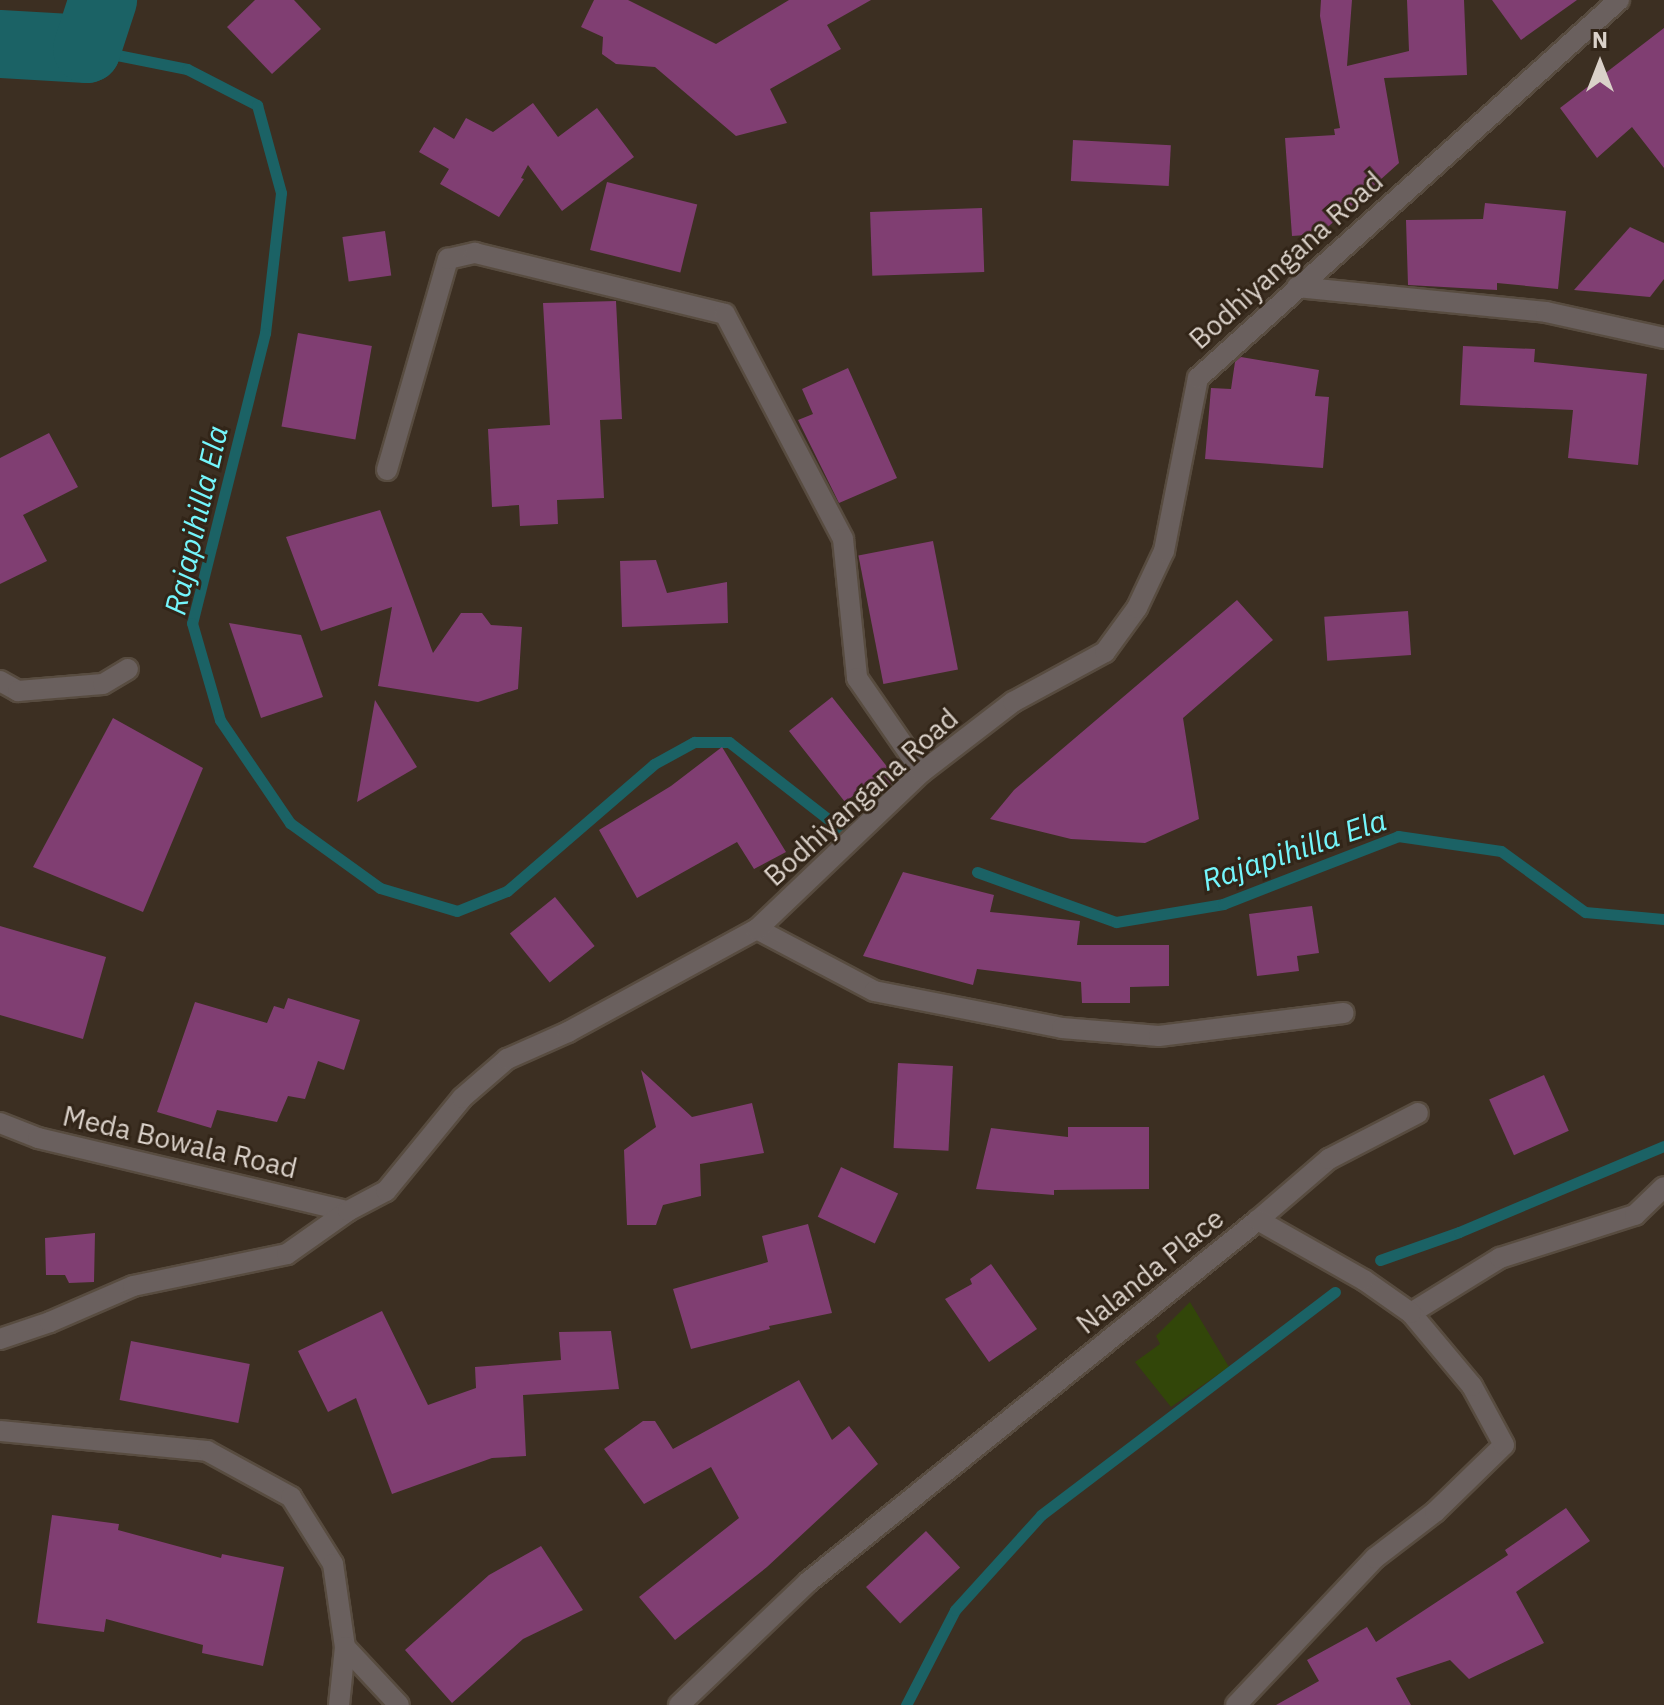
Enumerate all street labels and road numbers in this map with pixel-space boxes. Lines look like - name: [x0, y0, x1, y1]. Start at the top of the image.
- street label: Bodhiyangana Road: [1182, 164, 1390, 356]
- street label: Bodhiyangana Road: [757, 701, 965, 893]
- street label: Meda Bowala Road: [60, 1099, 300, 1185]
- street label: Nalanda Place: [1070, 1201, 1230, 1341]

